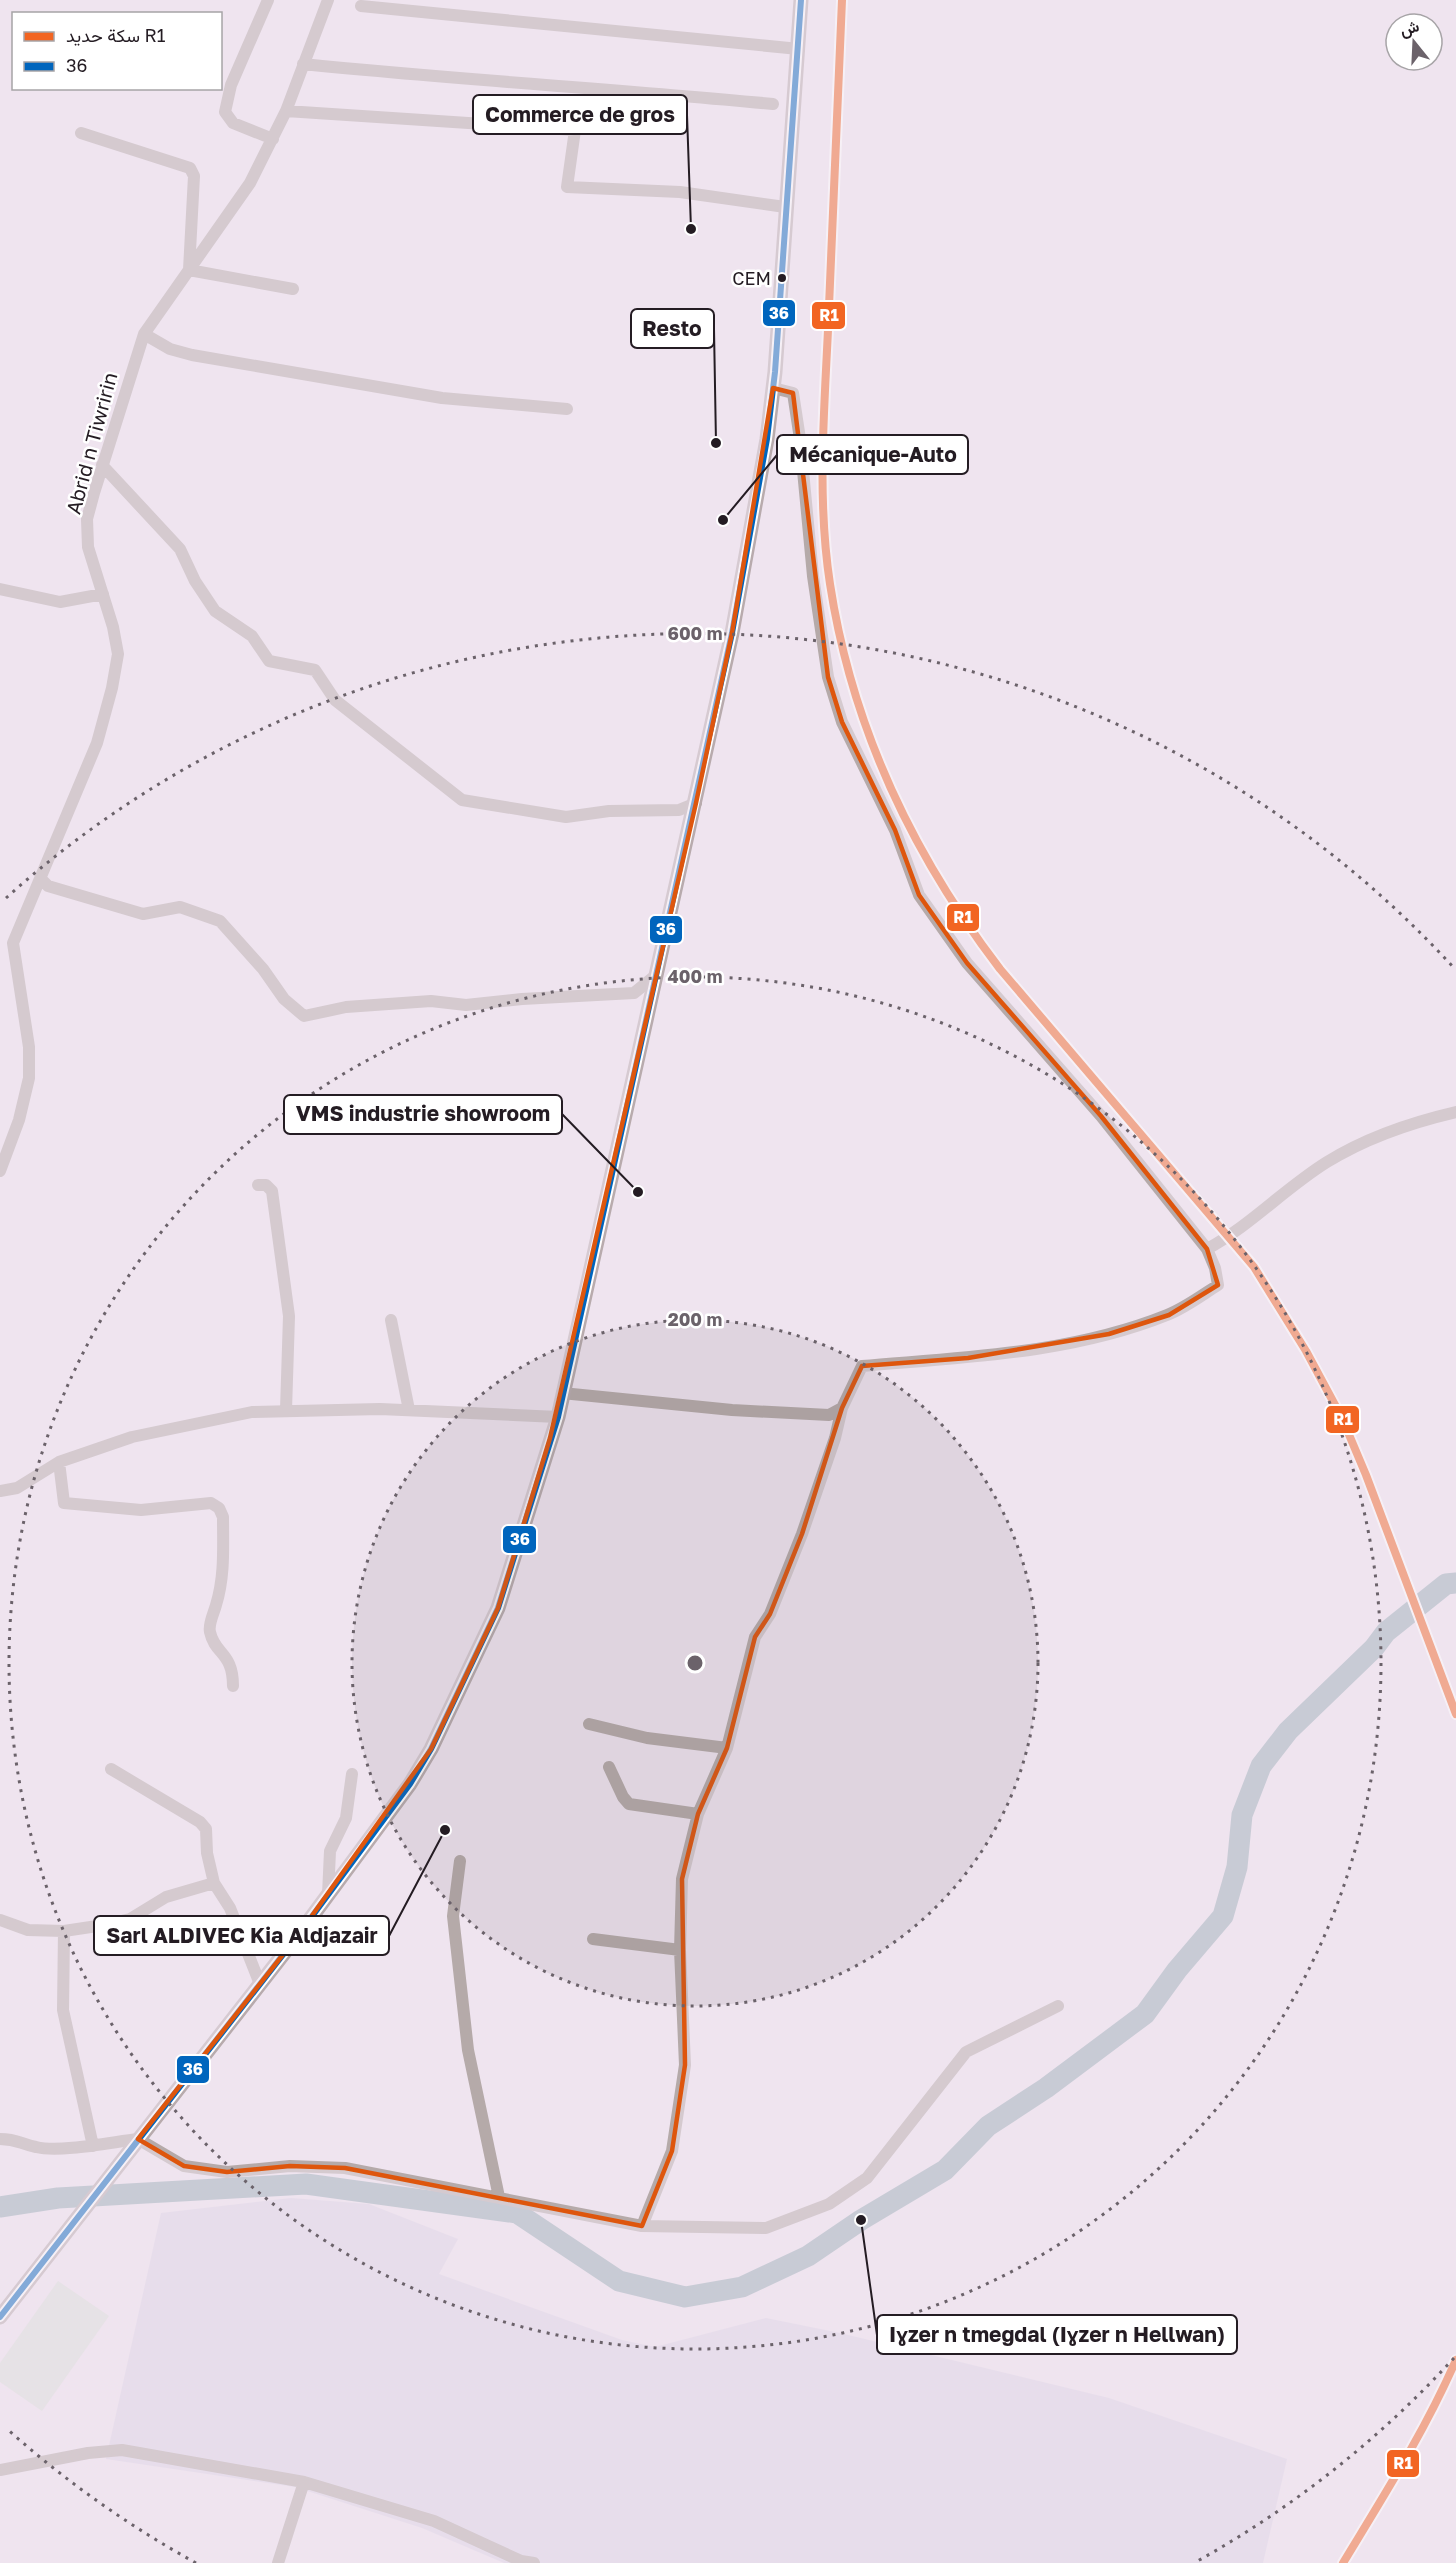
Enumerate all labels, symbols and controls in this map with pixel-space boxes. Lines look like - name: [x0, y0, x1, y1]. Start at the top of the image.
- legend: [12, 12, 222, 90]
- north arrow: [1384, 12, 1444, 72]
- text: ش: [1397, 15, 1422, 40]
- text: سكة حديد R1: [66, 24, 166, 46]
- text: 36: [66, 54, 87, 76]
- callout: Commerce de gros: [473, 95, 687, 134]
- text: Commerce de gros: [485, 101, 675, 127]
- place label: CEM: [732, 267, 771, 289]
- marker: CEM: [776, 272, 788, 284]
- line badge: 36: [762, 299, 796, 327]
- line badge: R1: [811, 301, 846, 330]
- text: 36: [769, 303, 789, 323]
- text: R1: [819, 305, 839, 325]
- callout: Resto: [631, 309, 714, 348]
- text: Resto: [642, 315, 702, 341]
- street label: Abrid n Tiwririn: [61, 369, 121, 517]
- callout: Mécanique-Auto: [777, 435, 968, 474]
- text: Mécanique-Auto: [789, 441, 957, 467]
- text: 600 m: [667, 622, 723, 644]
- line badge: R1: [946, 903, 980, 932]
- text: R1: [953, 907, 973, 927]
- line badge: 36: [649, 915, 683, 944]
- text: 36: [656, 919, 676, 939]
- text: 400 m: [668, 965, 722, 987]
- callout: VMS industrie showroom: [284, 1095, 562, 1134]
- text: VMS industrie showroom: [296, 1100, 550, 1126]
- text: 200 m: [668, 1308, 722, 1330]
- line badge: R1: [1325, 1405, 1360, 1434]
- text: R1: [1333, 1409, 1353, 1429]
- line badge: 36: [502, 1525, 537, 1554]
- text: 36: [510, 1529, 530, 1549]
- centre of rings: [685, 1653, 705, 1673]
- callout: Sarl ALDIVEC Kia Aldjazair: [94, 1916, 389, 1955]
- text: Sarl ALDIVEC Kia Aldjazair: [106, 1922, 378, 1948]
- line badge: 36: [176, 2055, 210, 2084]
- text: 36: [183, 2059, 203, 2079]
- callout: Iɣzer n tmegdal (Iɣzer n Hellwan): [877, 2315, 1237, 2354]
- text: Iɣzer n tmegdal (Iɣzer n Hellwan): [889, 2321, 1225, 2347]
- line badge: R1: [1386, 2449, 1420, 2478]
- text: R1: [1393, 2453, 1413, 2473]

